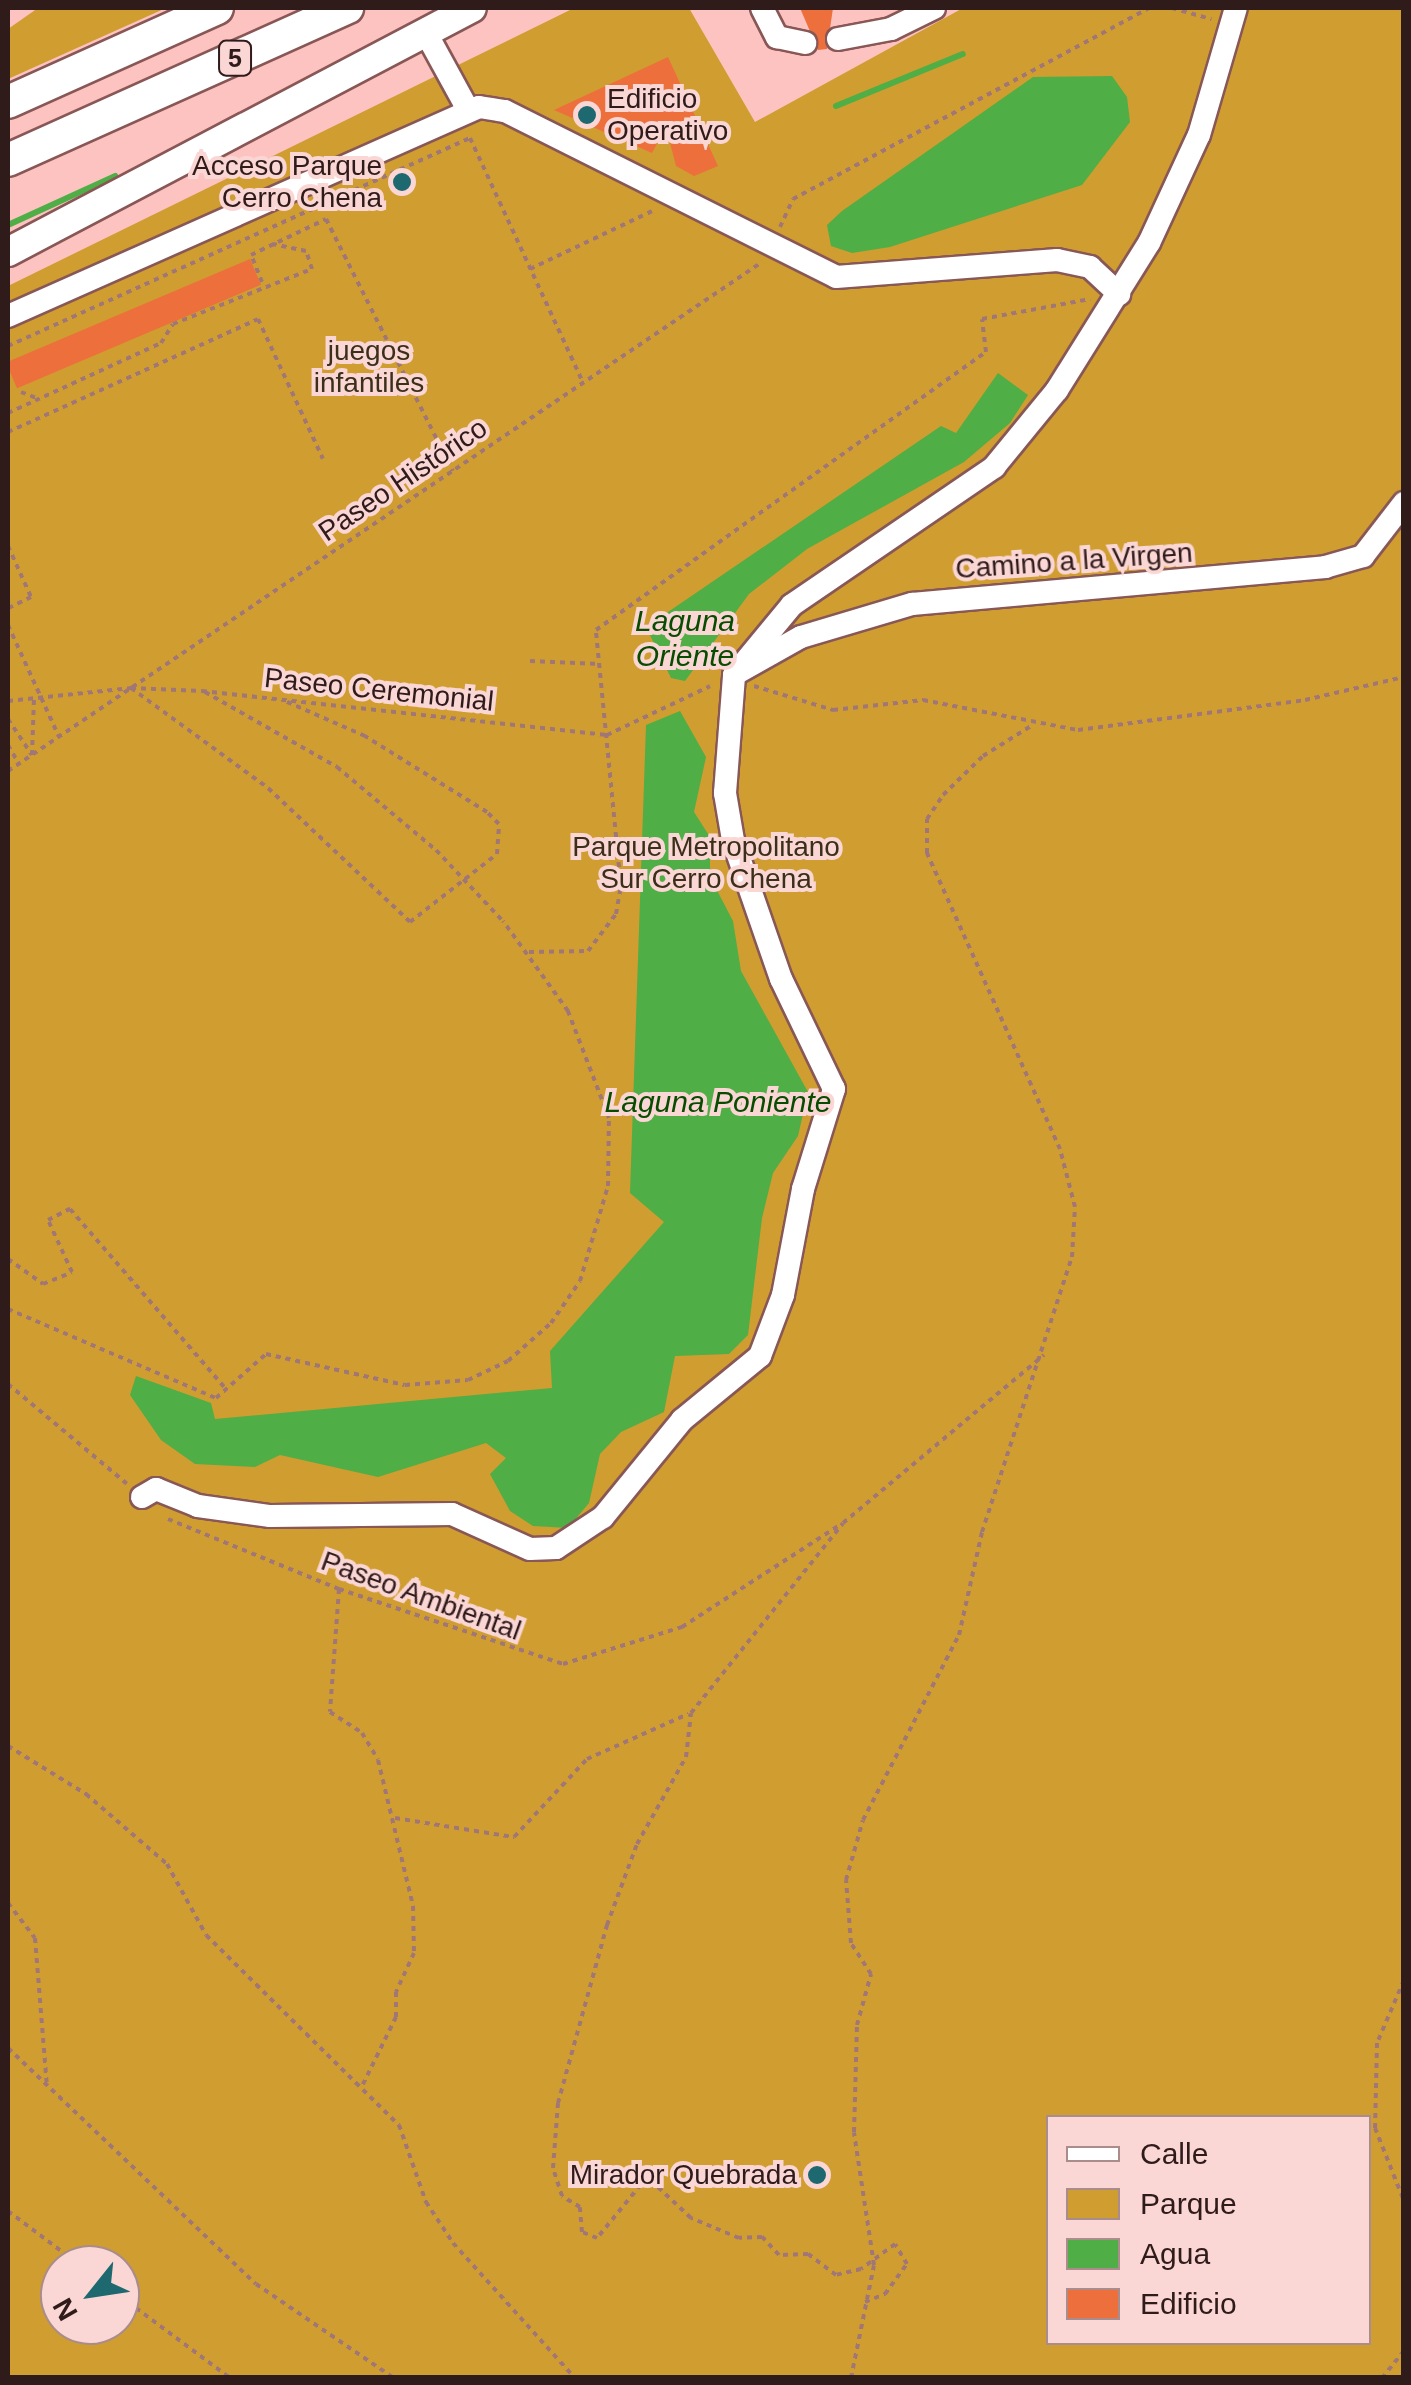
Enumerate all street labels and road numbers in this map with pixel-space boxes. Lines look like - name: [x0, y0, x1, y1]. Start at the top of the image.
- road number: 5: [218, 38, 252, 78]
- street label: Paseo Histórico: [312, 411, 494, 549]
- street label: Camino a la Virgen: [954, 536, 1194, 586]
- street label: Paseo Ceremonial: [263, 661, 495, 719]
- street label: Paseo Ambiental: [316, 1544, 526, 1648]

